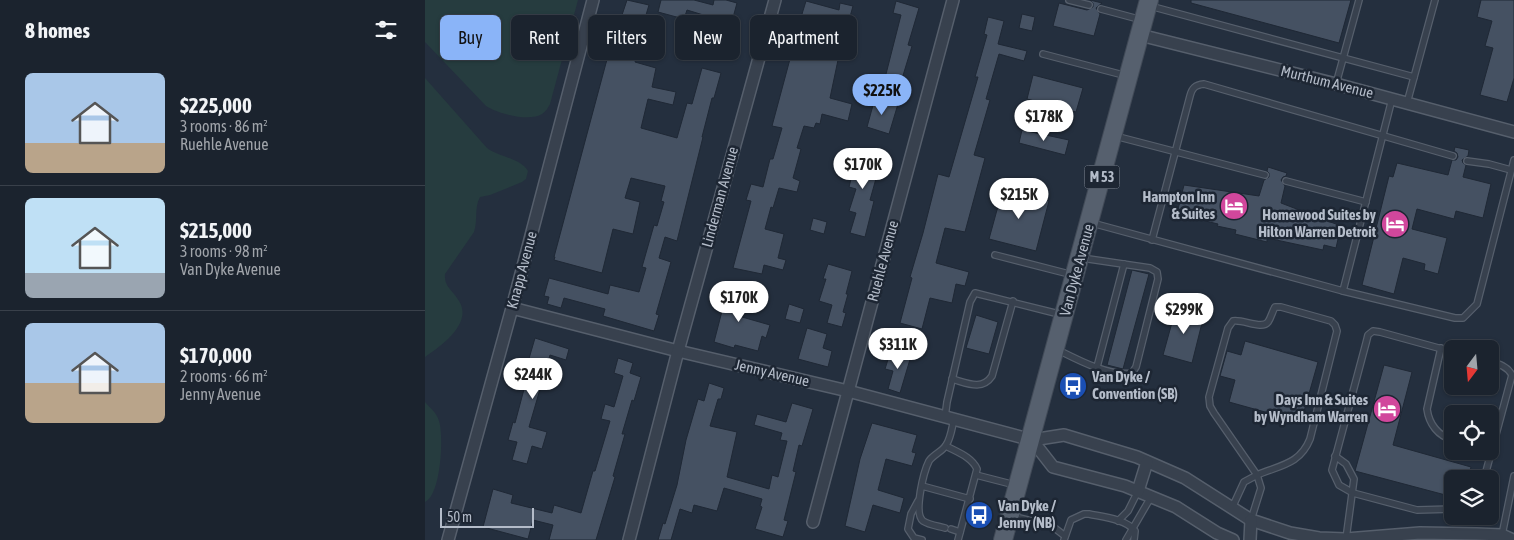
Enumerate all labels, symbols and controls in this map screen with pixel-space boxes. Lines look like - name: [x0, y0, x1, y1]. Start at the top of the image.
- chip: Buy: [440, 15, 501, 60]
- chip: Rent: [511, 15, 578, 60]
- chip: Filters: [588, 15, 665, 60]
- chip: New: [675, 15, 740, 60]
- chip: Apartment: [750, 15, 857, 60]
- icon: filters: [372, 16, 400, 44]
- text: 8 homes: [25, 18, 90, 42]
- street label: Murthum Avenue: [1279, 62, 1375, 101]
- pin: $225K: [847, 74, 917, 116]
- text: $225K: [863, 81, 901, 99]
- icon: home: [65, 93, 125, 153]
- text: $225,000: [180, 93, 252, 117]
- pin: $178K: [1009, 100, 1079, 142]
- text: $178K: [1025, 107, 1063, 125]
- text: 3 rooms · 86 m²: [180, 117, 268, 135]
- text: Ruehle Avenue: [180, 135, 269, 153]
- street label: Linderman Avenue: [698, 145, 741, 249]
- pin: $170K: [828, 148, 898, 190]
- text: $170K: [844, 155, 882, 173]
- road number: M 53: [1085, 166, 1119, 188]
- pin: $215K: [984, 178, 1054, 220]
- text: $215K: [1000, 185, 1038, 203]
- place label: Hampton Inn & Suites: [1142, 188, 1216, 222]
- hotel icon: Hampton Inn & Suites: [1219, 191, 1249, 221]
- place label: Homewood Suites by Hilton Warren Detroit: [1258, 206, 1377, 240]
- hotel icon: Homewood Suites by Hilton Warren Detroit: [1380, 209, 1410, 239]
- icon: home: [65, 218, 125, 278]
- text: $215,000: [180, 218, 252, 242]
- street label: Ruehle Avenue: [864, 218, 902, 303]
- street label: Van Dyke Avenue: [1056, 222, 1097, 318]
- street label: Knapp Avenue: [503, 229, 540, 310]
- text: 3 rooms · 98 m²: [180, 242, 268, 260]
- text: Van Dyke Avenue: [180, 260, 281, 278]
- pin: $170K: [704, 280, 774, 323]
- text: $170K: [720, 288, 758, 306]
- pin: $299K: [1149, 292, 1219, 335]
- text: $299K: [1165, 300, 1203, 318]
- pin: $311K: [863, 328, 933, 370]
- text: $311K: [879, 335, 917, 353]
- north arrow: [1444, 340, 1499, 395]
- map controls: [1444, 340, 1499, 525]
- icon: home: [65, 343, 125, 403]
- text: $170,000: [180, 343, 252, 367]
- street label: Jenny Avenue: [733, 356, 811, 389]
- pin: $244K: [498, 358, 568, 400]
- text: $244K: [514, 365, 552, 383]
- text: 2 rooms · 66 m²: [180, 367, 268, 385]
- place label: Van Dyke / Convention (SB): [1091, 368, 1178, 402]
- bus stop icon: Van Dyke / Convention (SB): [1058, 371, 1088, 401]
- text: Jenny Avenue: [180, 385, 261, 403]
- place label: Days Inn & Suites by Wyndham Warren: [1254, 391, 1369, 425]
- hotel icon: Days Inn & Suites by Wyndham Warren: [1372, 394, 1402, 424]
- button: locate: [1444, 405, 1499, 460]
- button: layers: [1444, 470, 1499, 525]
- place label: Van Dyke / Jenny (NB): [997, 497, 1057, 531]
- bus stop icon: Van Dyke / Jenny (NB): [964, 500, 994, 530]
- scale bar: [440, 505, 534, 528]
- text: 50 m: [447, 509, 472, 525]

